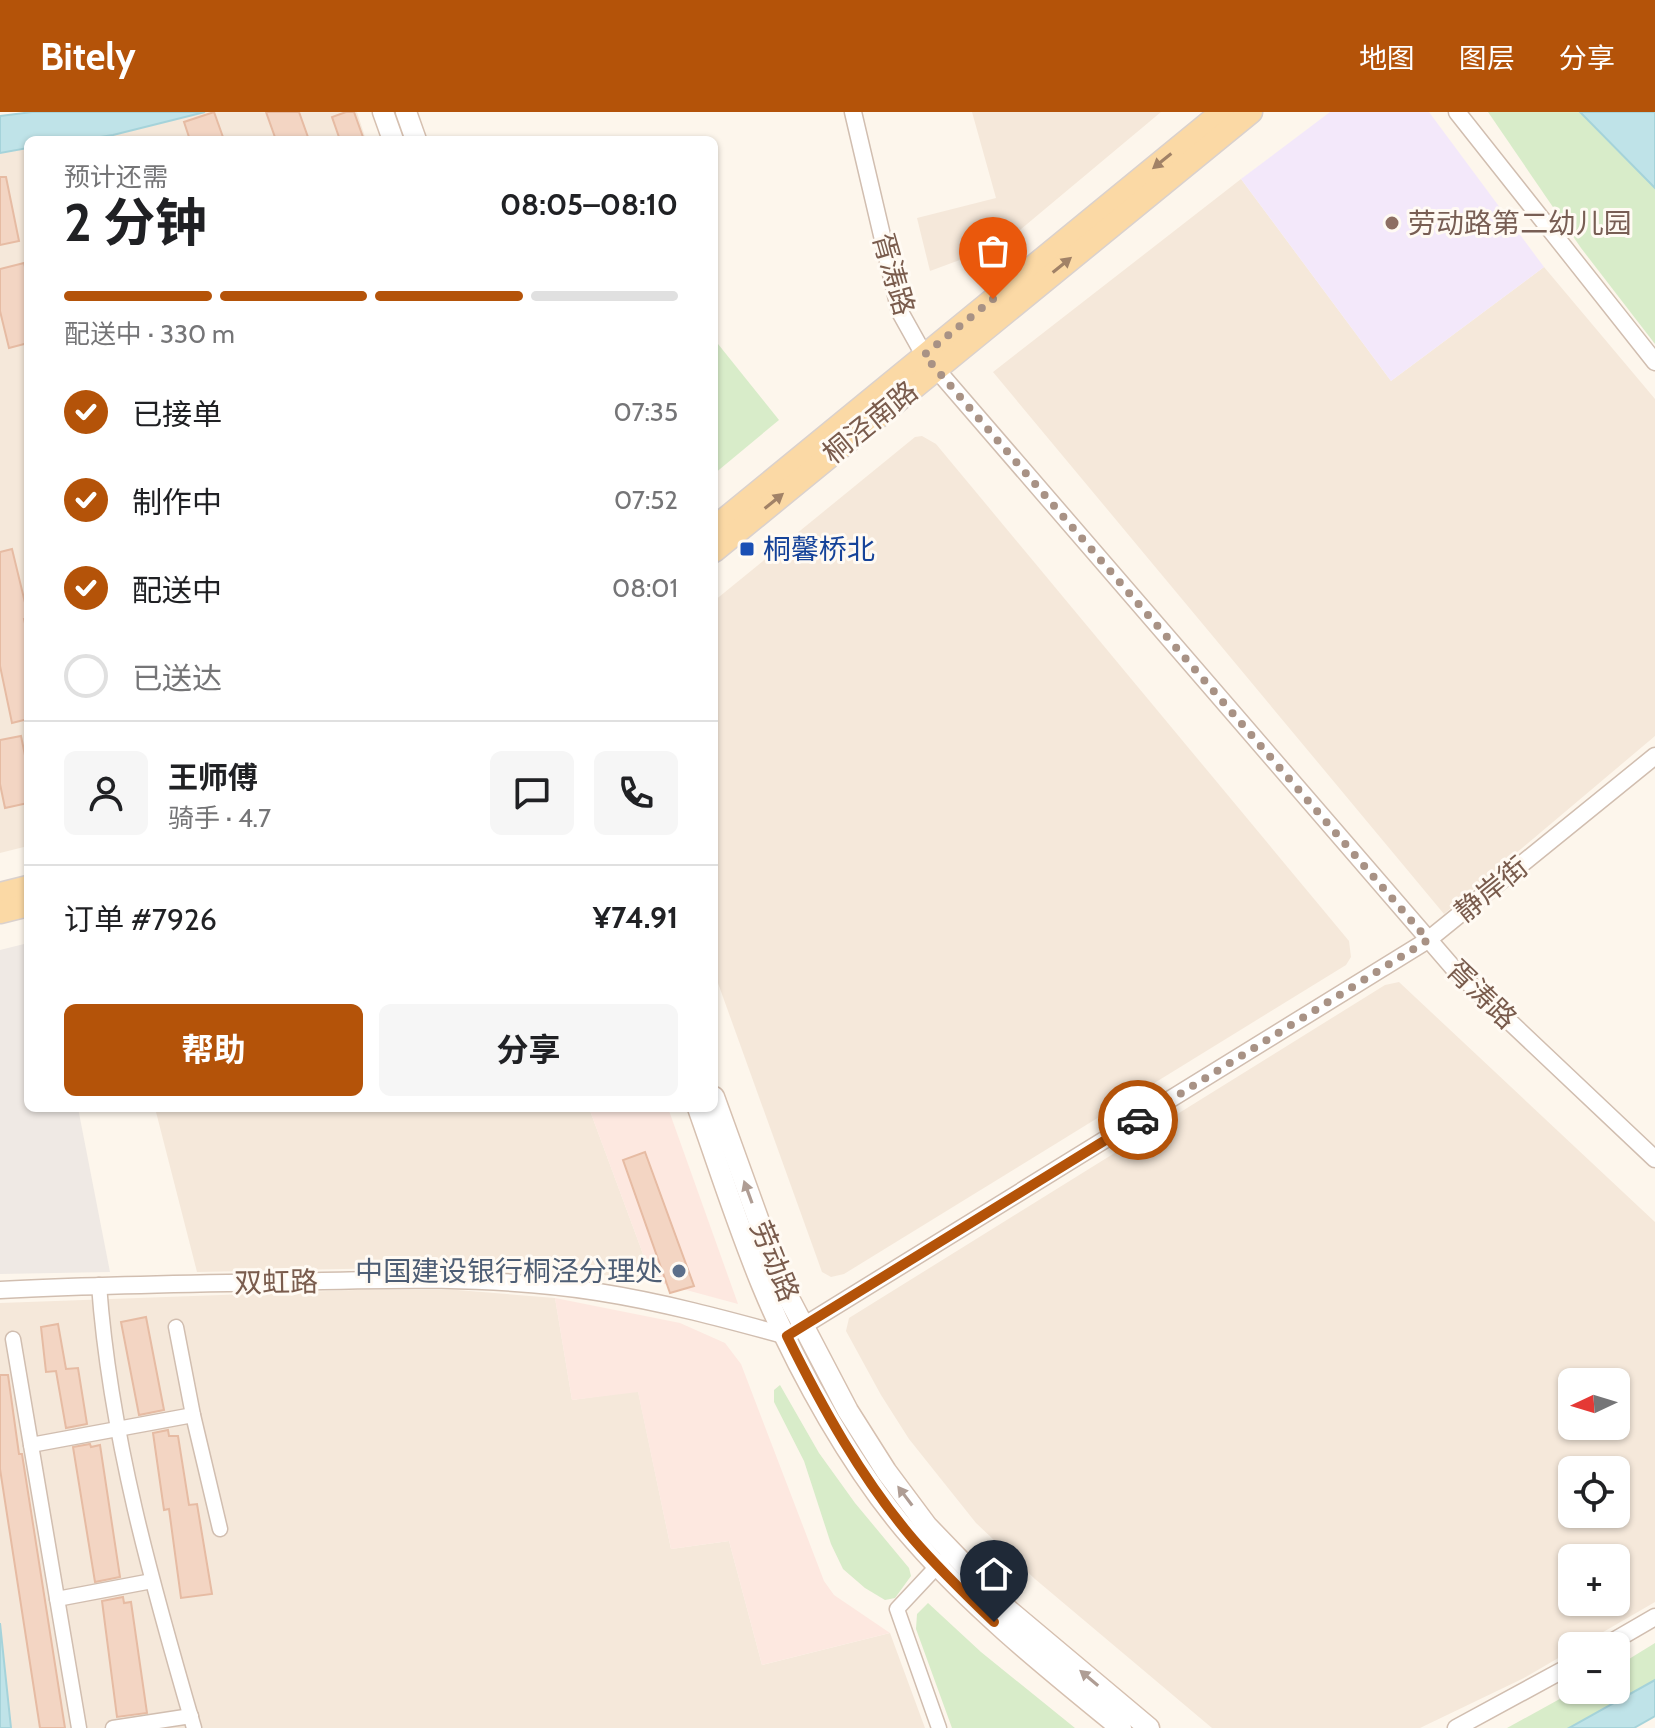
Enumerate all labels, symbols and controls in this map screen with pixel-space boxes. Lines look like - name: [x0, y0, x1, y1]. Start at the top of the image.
- text: Bitely: [40, 33, 136, 80]
- text: 地图: [1359, 41, 1415, 75]
- text: 图层: [1459, 41, 1515, 75]
- text: 分享: [1559, 41, 1615, 75]
- one-way arrow: [1152, 152, 1172, 169]
- text: 预计还需: [64, 161, 168, 193]
- text: 08:05–08:10: [500, 186, 678, 223]
- text: 2 分钟: [64, 191, 207, 254]
- place label: 劳动路第二幼儿园: [1408, 206, 1632, 240]
- marker: 劳动路第二幼儿园: [1383, 214, 1401, 232]
- pin: [959, 217, 1027, 299]
- street label: 胥涛路: [866, 229, 922, 319]
- icon: bag: [971, 229, 1015, 273]
- one-way arrow: [1052, 258, 1072, 274]
- text: 配送中 · 330 m: [64, 318, 235, 350]
- street label: 桐泾南路: [816, 374, 924, 470]
- icon: check: [64, 390, 108, 434]
- text: 已接单: [132, 396, 222, 433]
- text: 07:35: [614, 396, 678, 428]
- icon: check: [64, 478, 108, 522]
- text: 制作中: [132, 484, 222, 521]
- text: 07:52: [614, 484, 678, 516]
- one-way arrow: [764, 493, 784, 510]
- place label: 桐馨桥北: [763, 532, 875, 566]
- marker: 桐馨桥北: [738, 540, 756, 558]
- icon: check: [64, 566, 108, 610]
- text: 配送中: [132, 572, 222, 609]
- text: 08:01: [612, 572, 678, 604]
- text: 已送达: [132, 660, 222, 697]
- button: person: [64, 751, 148, 835]
- button: chat: [490, 751, 574, 835]
- button: phone: [594, 751, 678, 835]
- text: 王师傅: [168, 759, 258, 796]
- text: 骑手 · 4.7: [168, 802, 271, 834]
- street label: 静岸街: [1448, 849, 1534, 929]
- text: ¥74.91: [593, 899, 678, 936]
- text: 订单 #7926: [64, 901, 217, 938]
- street label: 胥涛路: [1440, 953, 1524, 1035]
- button: 帮助: [64, 1004, 363, 1096]
- button: 分享: [379, 1004, 678, 1096]
- courier: [1098, 1080, 1178, 1160]
- icon: car: [1116, 1098, 1160, 1142]
- one-way arrow: [741, 1180, 753, 1204]
- street label: 劳动路: [744, 1216, 806, 1306]
- place label: 中国建设银行桐泾分理处: [355, 1254, 663, 1288]
- marker: 中国建设银行桐泾分理处: [670, 1262, 688, 1280]
- street label: 双虹路: [234, 1264, 318, 1300]
- north arrow: [1558, 1368, 1630, 1440]
- map controls: [1558, 1368, 1630, 1704]
- button: locate: [1558, 1456, 1630, 1528]
- one-way arrow: [897, 1486, 913, 1506]
- pin: [960, 1540, 1028, 1622]
- button: +: [1558, 1544, 1630, 1616]
- icon: home: [972, 1552, 1016, 1596]
- button: −: [1558, 1632, 1630, 1704]
- one-way arrow: [1079, 1670, 1099, 1687]

